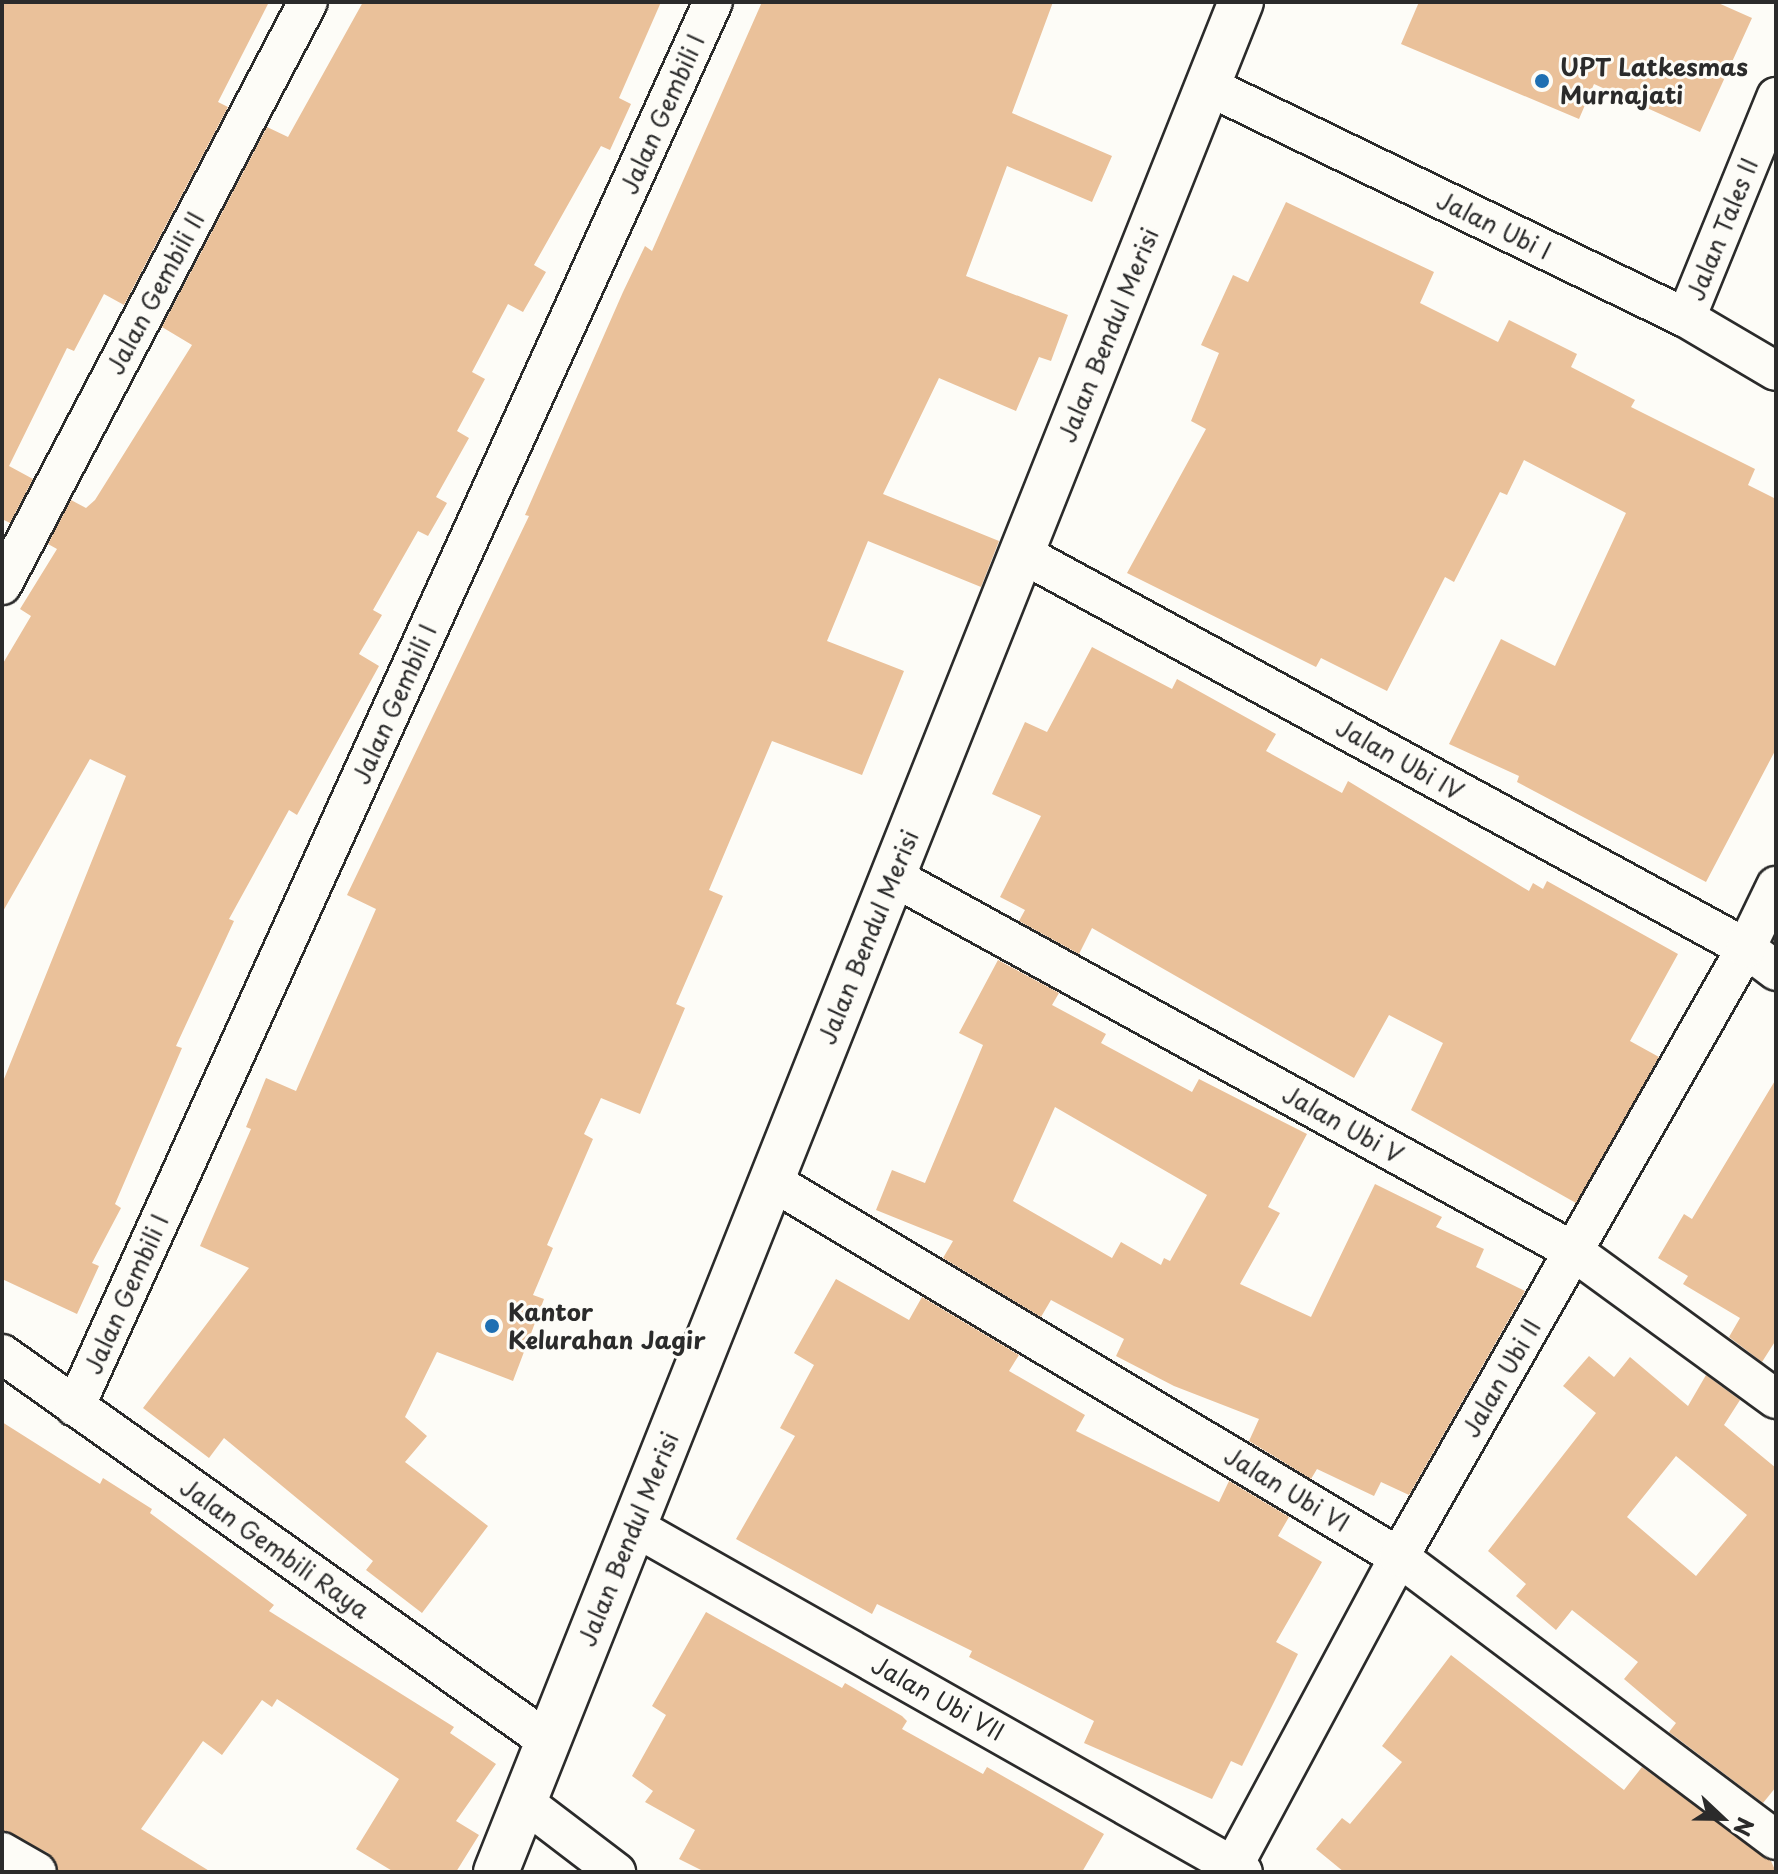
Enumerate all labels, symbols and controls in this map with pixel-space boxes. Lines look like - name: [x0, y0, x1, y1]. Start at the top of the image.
- street label: Jalan Gembili I: [613, 28, 711, 200]
- place label: UPT Latkesmas Murnajati: [1560, 53, 1747, 109]
- marker: UPT Latkesmas Murnajati: [1531, 70, 1553, 92]
- street label: Jalan Tales II: [1680, 152, 1764, 306]
- street label: Jalan Ubi I: [1431, 184, 1557, 266]
- street label: Jalan Gembili II: [99, 205, 211, 381]
- street label: Jalan Bendul Merisi: [1052, 224, 1164, 446]
- street label: Jalan Gembili I: [345, 618, 443, 790]
- street label: Jalan Ubi IV: [1330, 712, 1470, 806]
- street label: Jalan Bendul Merisi: [812, 826, 924, 1048]
- street label: Jalan Ubi V: [1276, 1078, 1410, 1170]
- street label: Jalan Gembili I: [77, 1208, 175, 1380]
- place label: Kantor Kelurahan Jagir: [508, 1298, 705, 1354]
- street label: Jalan Ubi II: [1455, 1313, 1547, 1443]
- marker: Kantor Kelurahan Jagir: [483, 1317, 501, 1335]
- street label: Jalan Bendul Merisi: [572, 1428, 684, 1650]
- street label: Jalan Ubi VI: [1218, 1440, 1356, 1538]
- street label: Jalan Gembili Raya: [173, 1471, 377, 1625]
- street label: Jalan Ubi VII: [865, 1649, 1011, 1747]
- north arrow: [1682, 1778, 1762, 1858]
- text: N: [1726, 1813, 1763, 1841]

